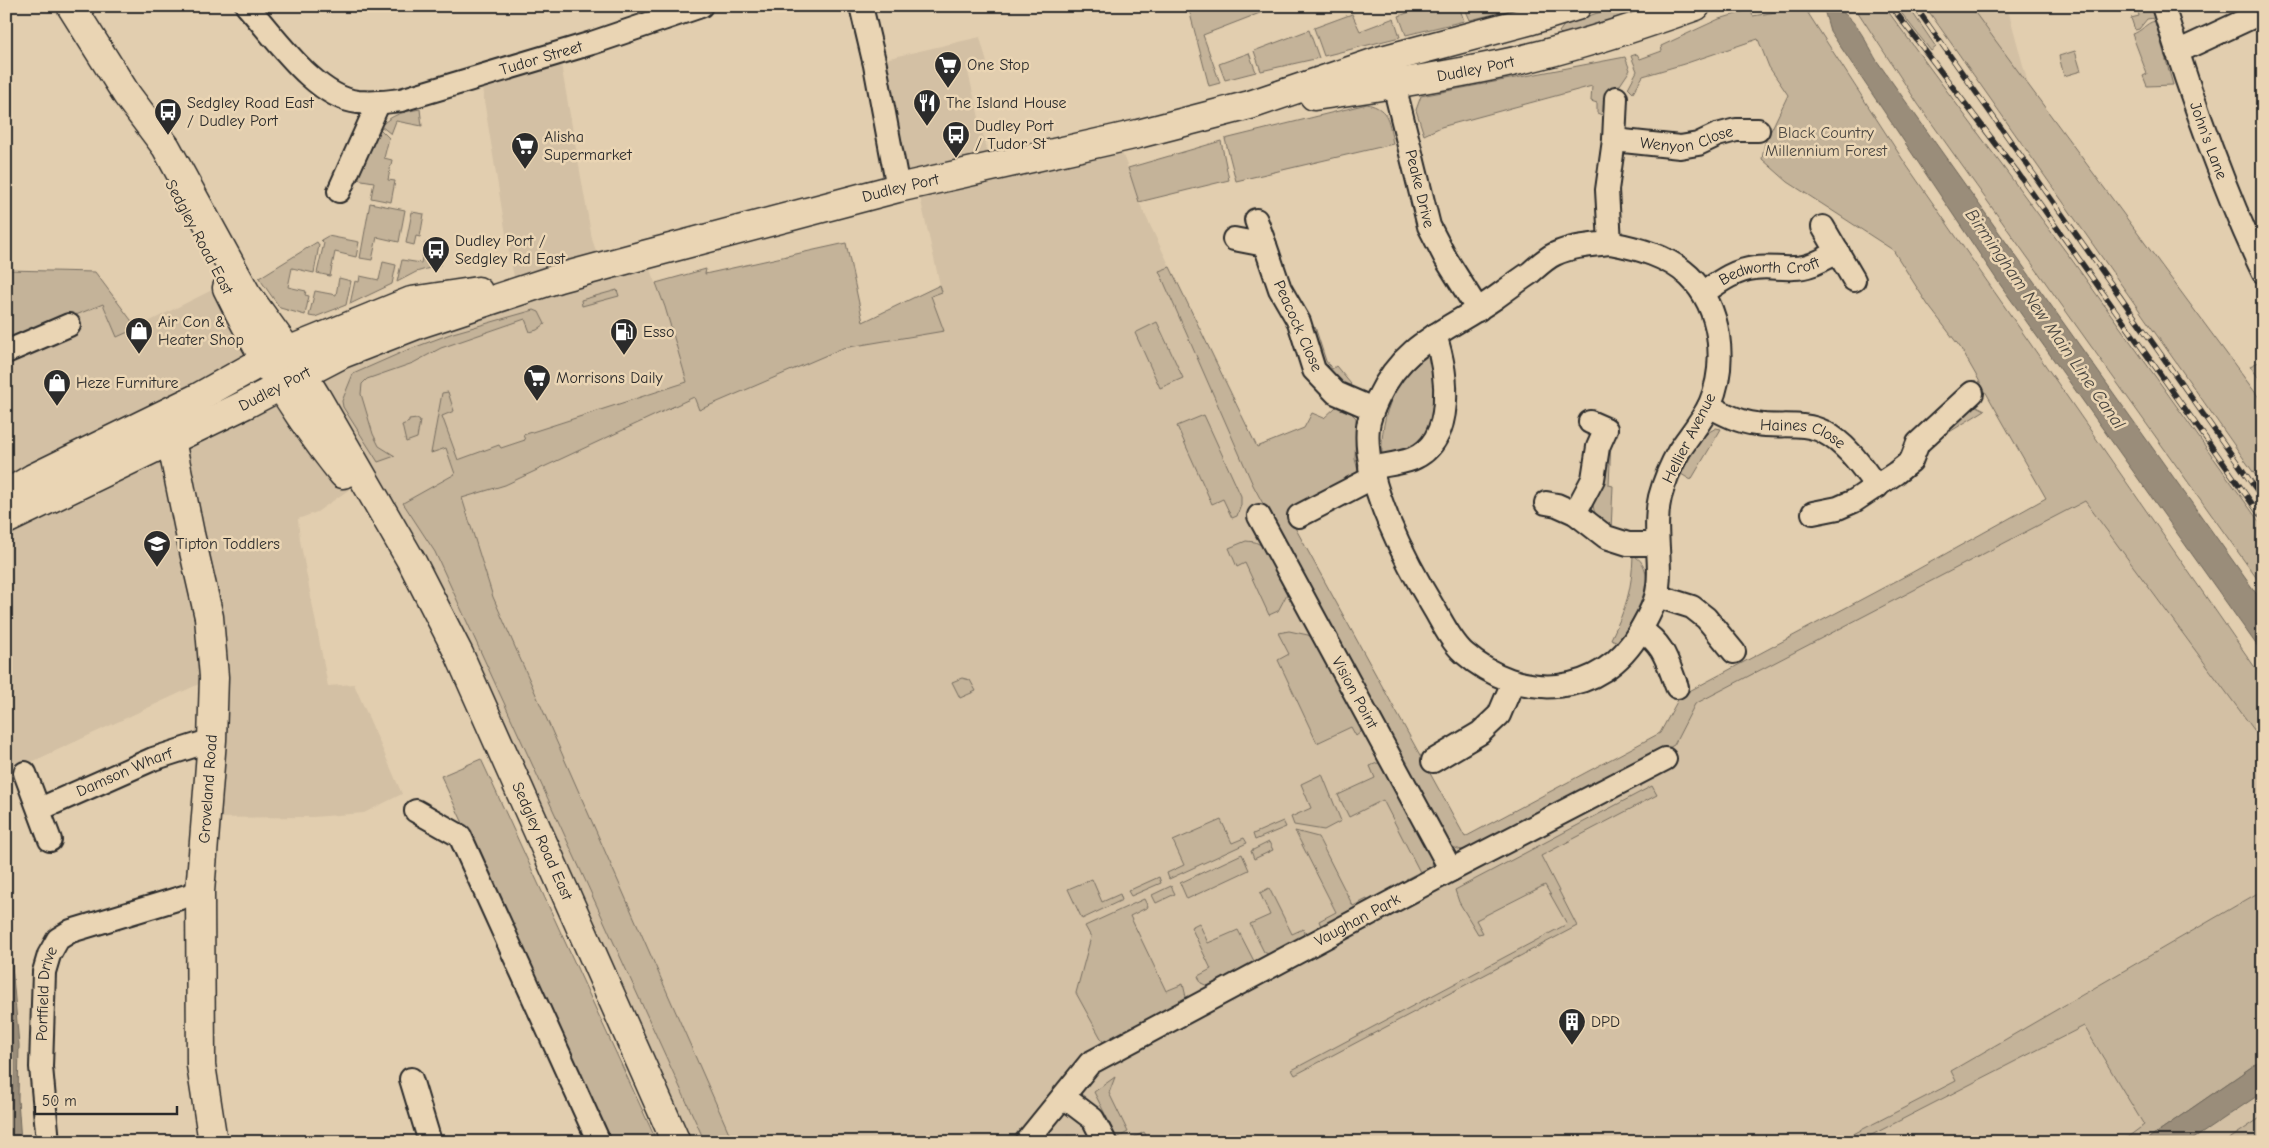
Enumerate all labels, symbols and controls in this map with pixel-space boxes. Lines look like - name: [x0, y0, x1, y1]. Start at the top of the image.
- street label: Tudor Street: [498, 37, 585, 79]
- supermarket icon: One Stop: [933, 50, 963, 89]
- street label: Dudley Port: [1436, 52, 1517, 85]
- place label: One Stop: [967, 56, 1029, 74]
- restaurant icon: The Island House: [912, 88, 942, 127]
- place label: Sedgley Road East / Dudley Port: [187, 94, 314, 130]
- place label: The Island House: [946, 94, 1066, 112]
- bus stop icon: Sedgley Road East / Dudley Port: [153, 97, 183, 136]
- street label: John's Lane: [2186, 99, 2231, 182]
- place label: Dudley Port / Tudor St: [975, 117, 1054, 153]
- bus stop icon: Dudley Port / Tudor St: [941, 120, 971, 159]
- street label: Wenyon Close: [1639, 122, 1735, 156]
- park label: Black Country Millennium Forest: [1765, 124, 1888, 160]
- place label: Alisha Supermarket: [544, 128, 632, 164]
- supermarket icon: Alisha Supermarket: [510, 131, 540, 170]
- street label: Peake Drive: [1401, 148, 1438, 230]
- street label: Dudley Port: [860, 170, 941, 206]
- street label: Sedgley Road East: [161, 177, 237, 298]
- water label: Birmingham New Main Line Canal: [1961, 205, 2130, 434]
- place label: Dudley Port / Sedgley Rd East: [455, 232, 566, 268]
- bus stop icon: Dudley Port / Sedgley Rd East: [421, 235, 451, 274]
- street label: Bedworth Croft: [1716, 253, 1823, 289]
- street label: Peacock Close: [1270, 278, 1326, 374]
- place label: Air Con & Heater Shop: [158, 313, 244, 349]
- shop icon: Air Con & Heater Shop: [124, 316, 154, 355]
- fuel station icon: Esso: [609, 317, 639, 356]
- place label: Esso: [643, 323, 674, 341]
- street label: Dudley Port: [236, 363, 314, 415]
- supermarket icon: Morrisons Daily: [522, 363, 552, 402]
- shop icon: Heze Furniture: [42, 368, 72, 407]
- place label: Morrisons Daily: [556, 369, 664, 387]
- place label: Heze Furniture: [76, 374, 179, 392]
- street label: Hellier Avenue: [1659, 390, 1719, 486]
- street label: Haines Close: [1759, 416, 1849, 453]
- school or university icon: Tipton Toddlers: [142, 529, 172, 568]
- place label: Tipton Toddlers: [176, 535, 280, 553]
- street label: Vision Point: [1328, 654, 1382, 732]
- street label: Groveland Road: [195, 734, 221, 844]
- street label: Damson Wharf: [74, 744, 176, 801]
- street label: Sedgley Road East: [508, 779, 576, 903]
- street label: Vaughan Park: [1312, 890, 1404, 950]
- street label: Portfield Drive: [33, 943, 61, 1041]
- building icon: DPD: [1557, 1007, 1587, 1046]
- place label: DPD: [1591, 1013, 1620, 1031]
- scale bar: [35, 1083, 178, 1115]
- text: 50 m: [42, 1092, 77, 1110]

